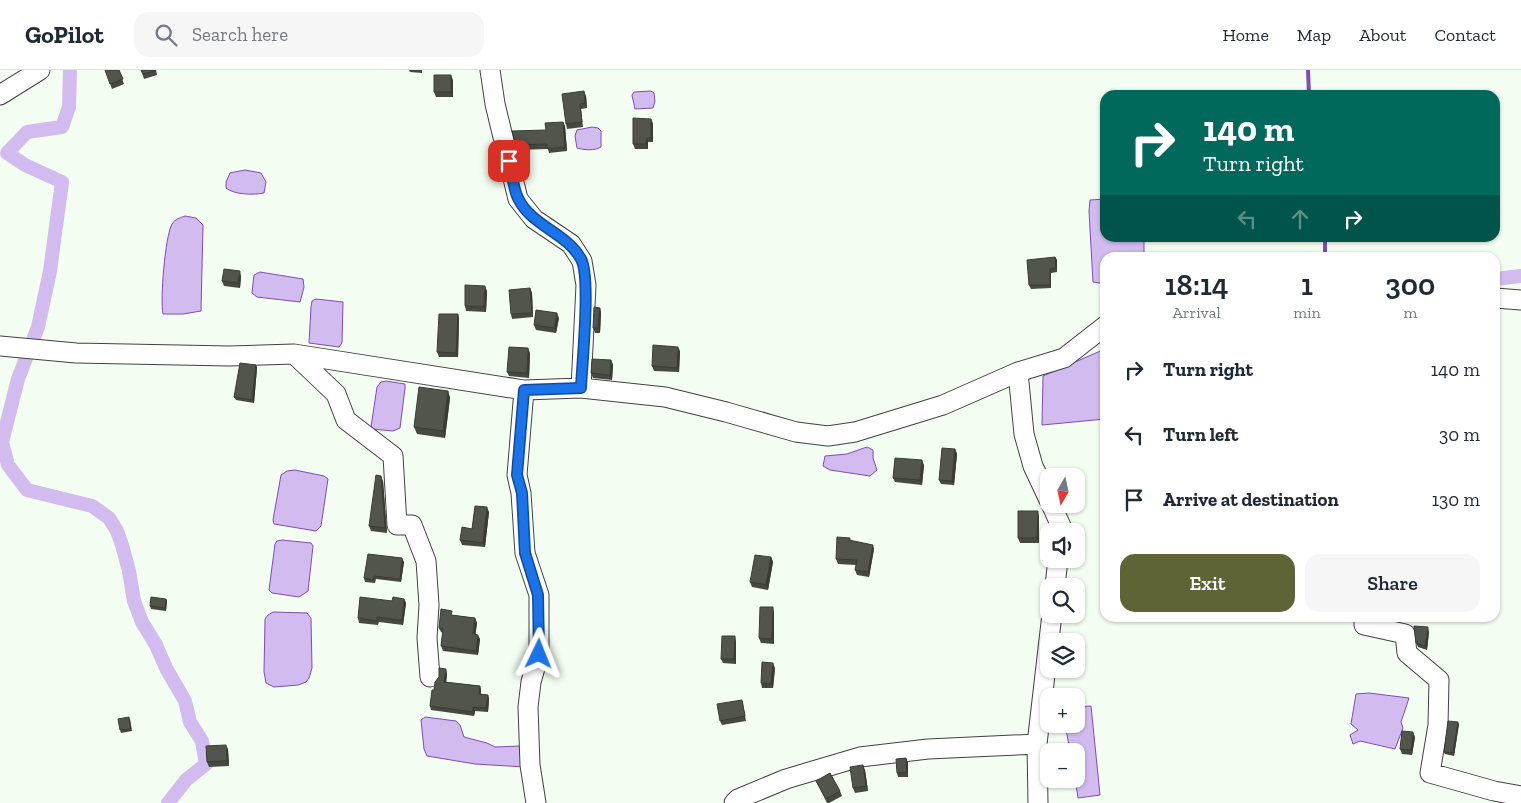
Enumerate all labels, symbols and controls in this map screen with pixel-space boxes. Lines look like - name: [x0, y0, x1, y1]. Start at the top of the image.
- search box: [134, 12, 484, 57]
- text: GoPilot: [25, 20, 104, 49]
- icon: search: [152, 21, 180, 49]
- text: Search here: [192, 23, 288, 46]
- text: Home: [1222, 24, 1269, 46]
- text: Map: [1297, 24, 1331, 46]
- text: About: [1359, 24, 1406, 46]
- text: Contact: [1434, 24, 1496, 46]
- text: 140 m: [1203, 108, 1294, 150]
- icon: right: [1120, 110, 1185, 175]
- pin: [488, 140, 530, 182]
- icon: arrive: [495, 147, 523, 175]
- text: Turn right: [1203, 150, 1304, 177]
- icon: left: [1233, 205, 1261, 233]
- icon: ahead: [1286, 205, 1314, 233]
- icon: right: [1339, 205, 1367, 233]
- text: 18:14: [1165, 267, 1229, 303]
- text: 1: [1301, 267, 1313, 303]
- text: 300: [1385, 267, 1435, 303]
- text: Arrival: [1172, 303, 1221, 322]
- text: min: [1293, 303, 1321, 322]
- text: m: [1403, 303, 1417, 322]
- icon: right: [1120, 356, 1148, 384]
- text: Turn right: [1163, 358, 1253, 381]
- text: 140 m: [1431, 358, 1480, 381]
- icon: left: [1120, 421, 1148, 449]
- text: Turn left: [1163, 423, 1238, 446]
- text: 30 m: [1439, 423, 1480, 446]
- north arrow: [1040, 468, 1085, 512]
- map controls: [1040, 468, 1085, 788]
- icon: arrive: [1120, 486, 1148, 514]
- text: Arrive at destination: [1163, 488, 1339, 511]
- text: 130 m: [1432, 488, 1480, 511]
- button: sound: [1040, 523, 1085, 568]
- button: Exit: [1120, 554, 1295, 612]
- button: Share: [1305, 554, 1480, 612]
- button: search: [1040, 578, 1085, 623]
- position arrow: [512, 627, 564, 679]
- button: layers: [1040, 633, 1085, 678]
- button: +: [1040, 688, 1085, 733]
- button: −: [1040, 743, 1085, 788]

